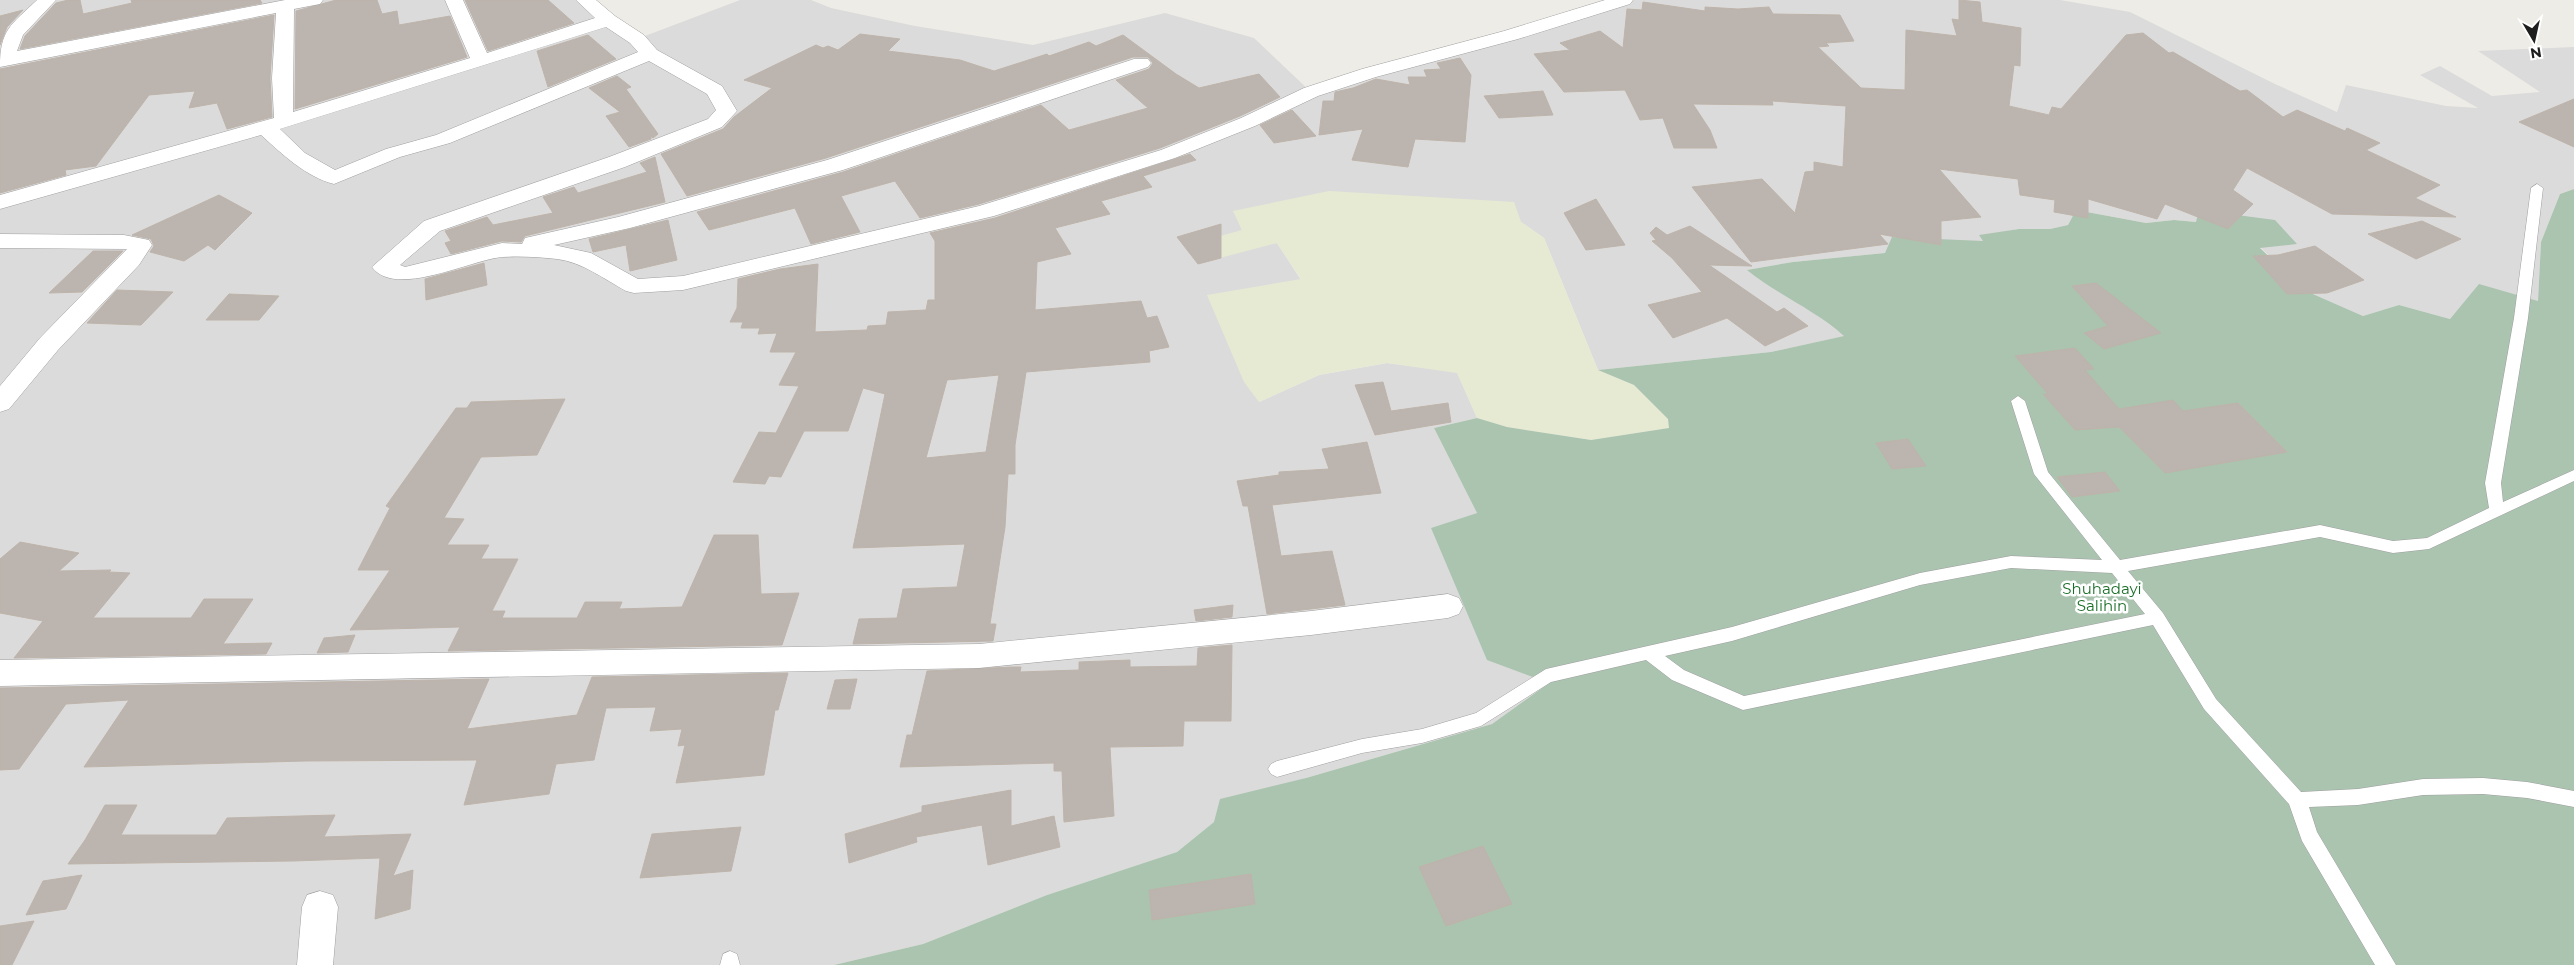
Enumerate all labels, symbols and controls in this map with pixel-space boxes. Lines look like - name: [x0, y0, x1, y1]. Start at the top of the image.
- north arrow: [2509, 15, 2559, 65]
- text: N: [2529, 43, 2543, 63]
- park label: Shuhadayi Salihin: [2062, 579, 2142, 615]

